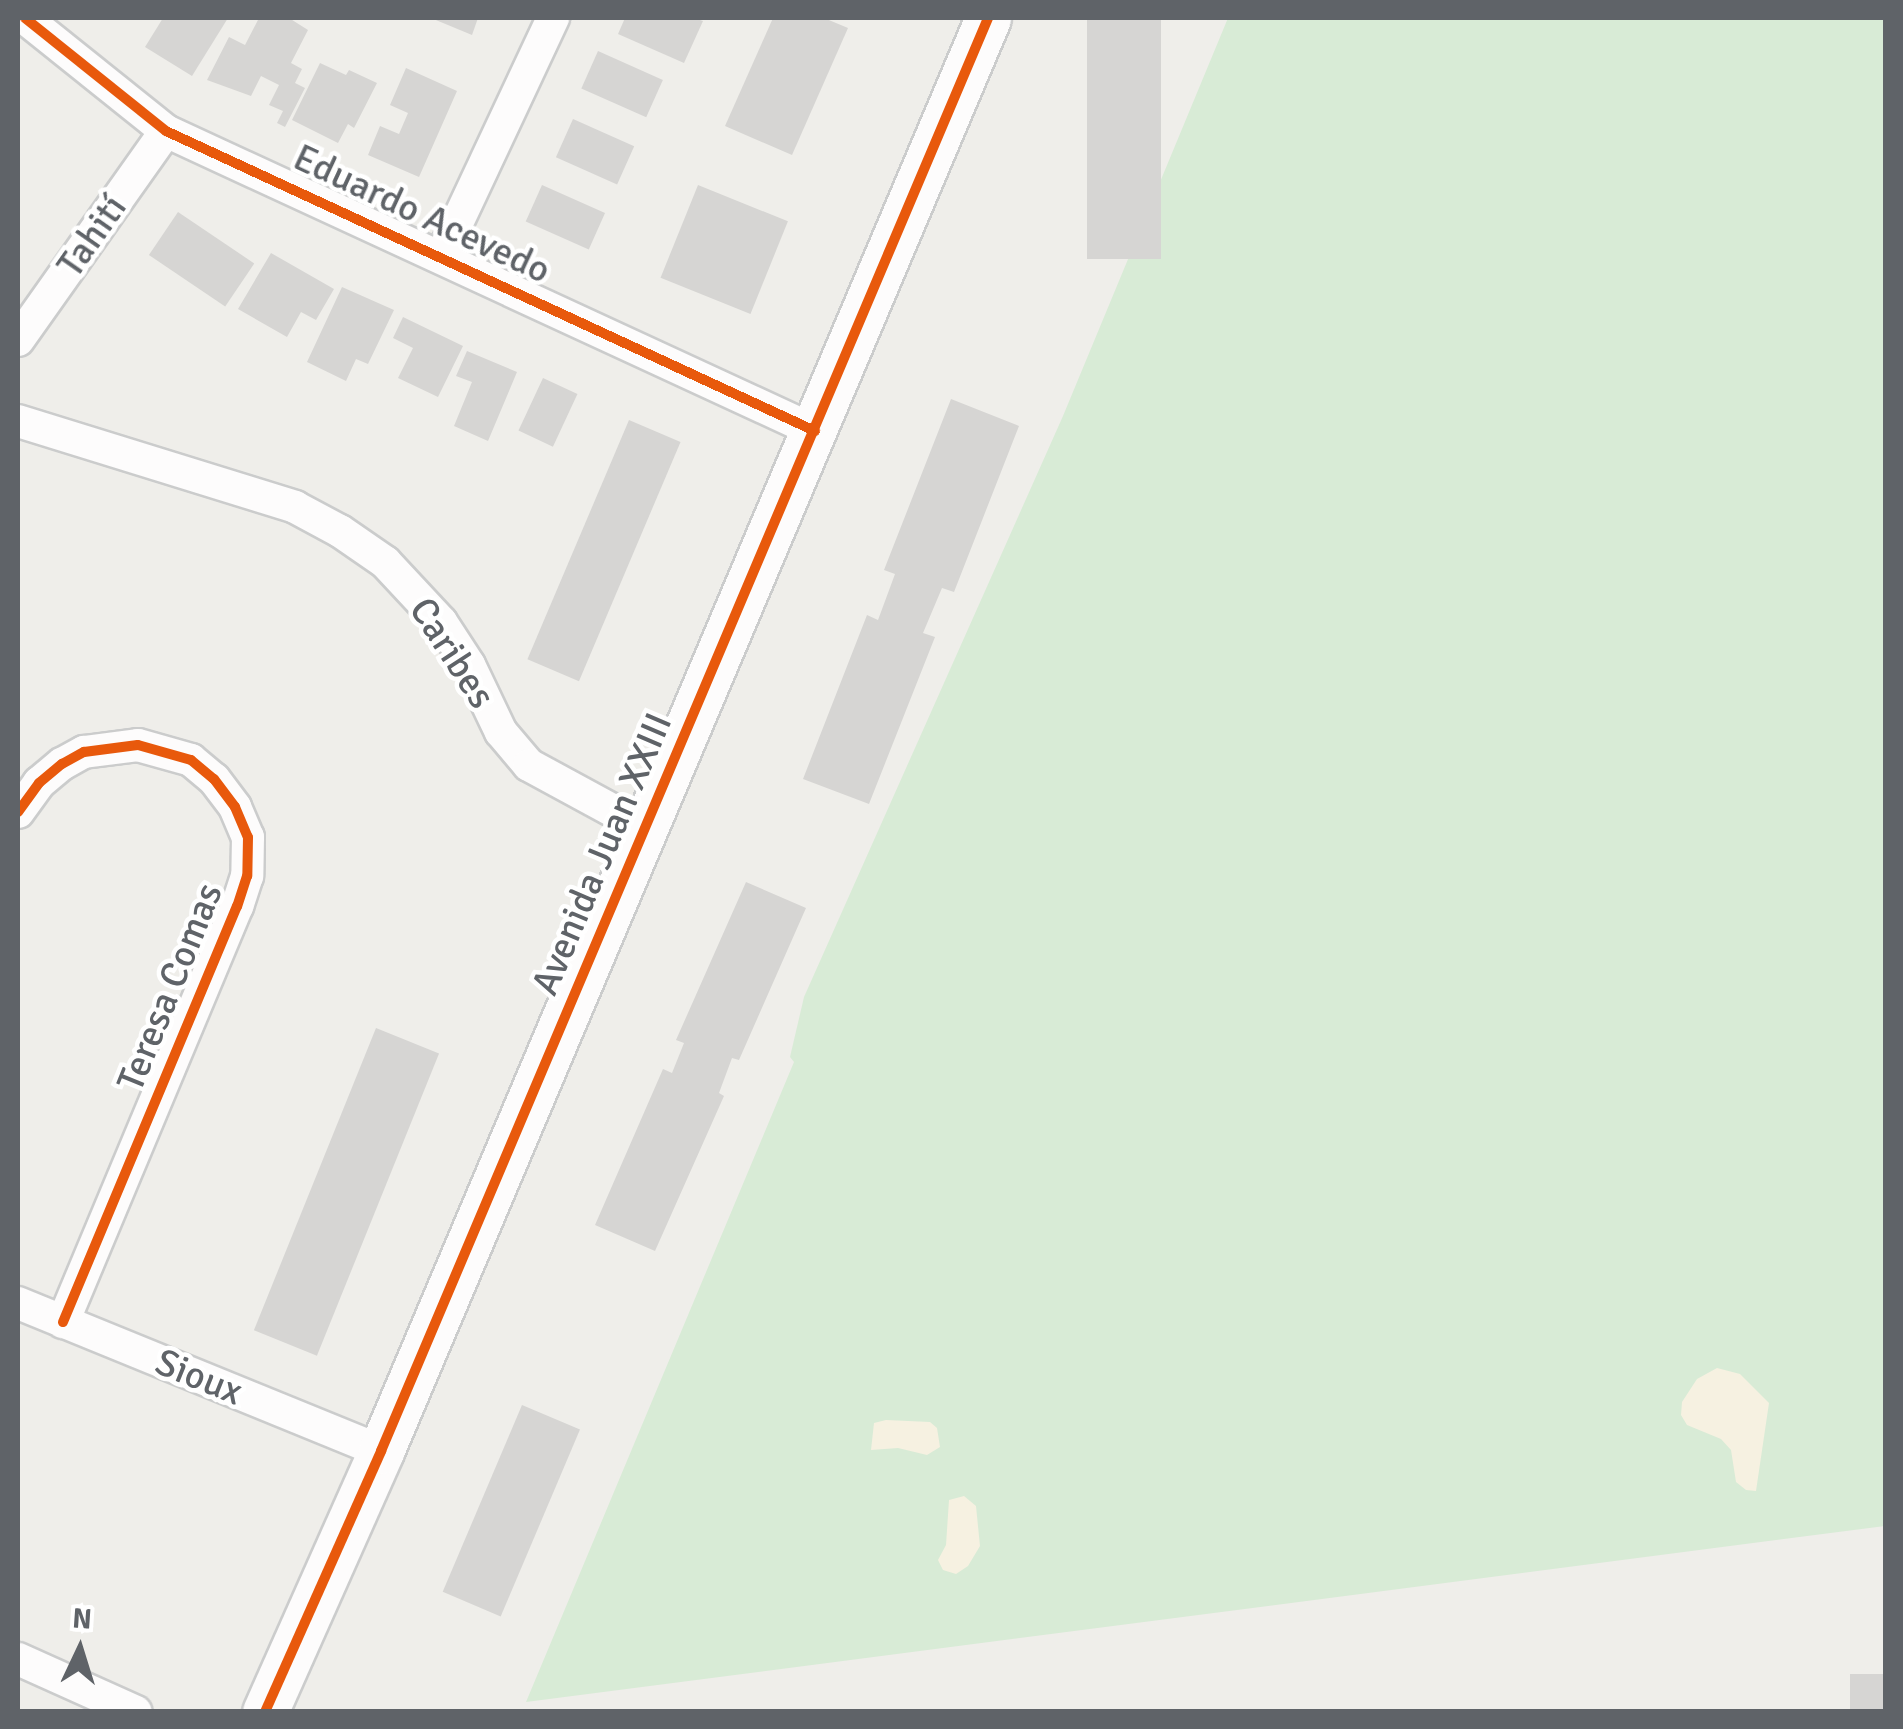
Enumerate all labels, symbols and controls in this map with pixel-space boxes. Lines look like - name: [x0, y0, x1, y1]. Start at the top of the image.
- street label: Eduardo Acevedo: [286, 135, 558, 293]
- street label: Tahití: [48, 186, 136, 286]
- street label: Caribes: [399, 589, 505, 717]
- street label: Avenida Juan XXIII: [522, 706, 682, 1002]
- street label: Teresa Comas: [108, 877, 232, 1097]
- street label: Sioux: [149, 1339, 249, 1415]
- north arrow: [30, 1599, 130, 1699]
- text: N: [71, 1601, 93, 1637]

